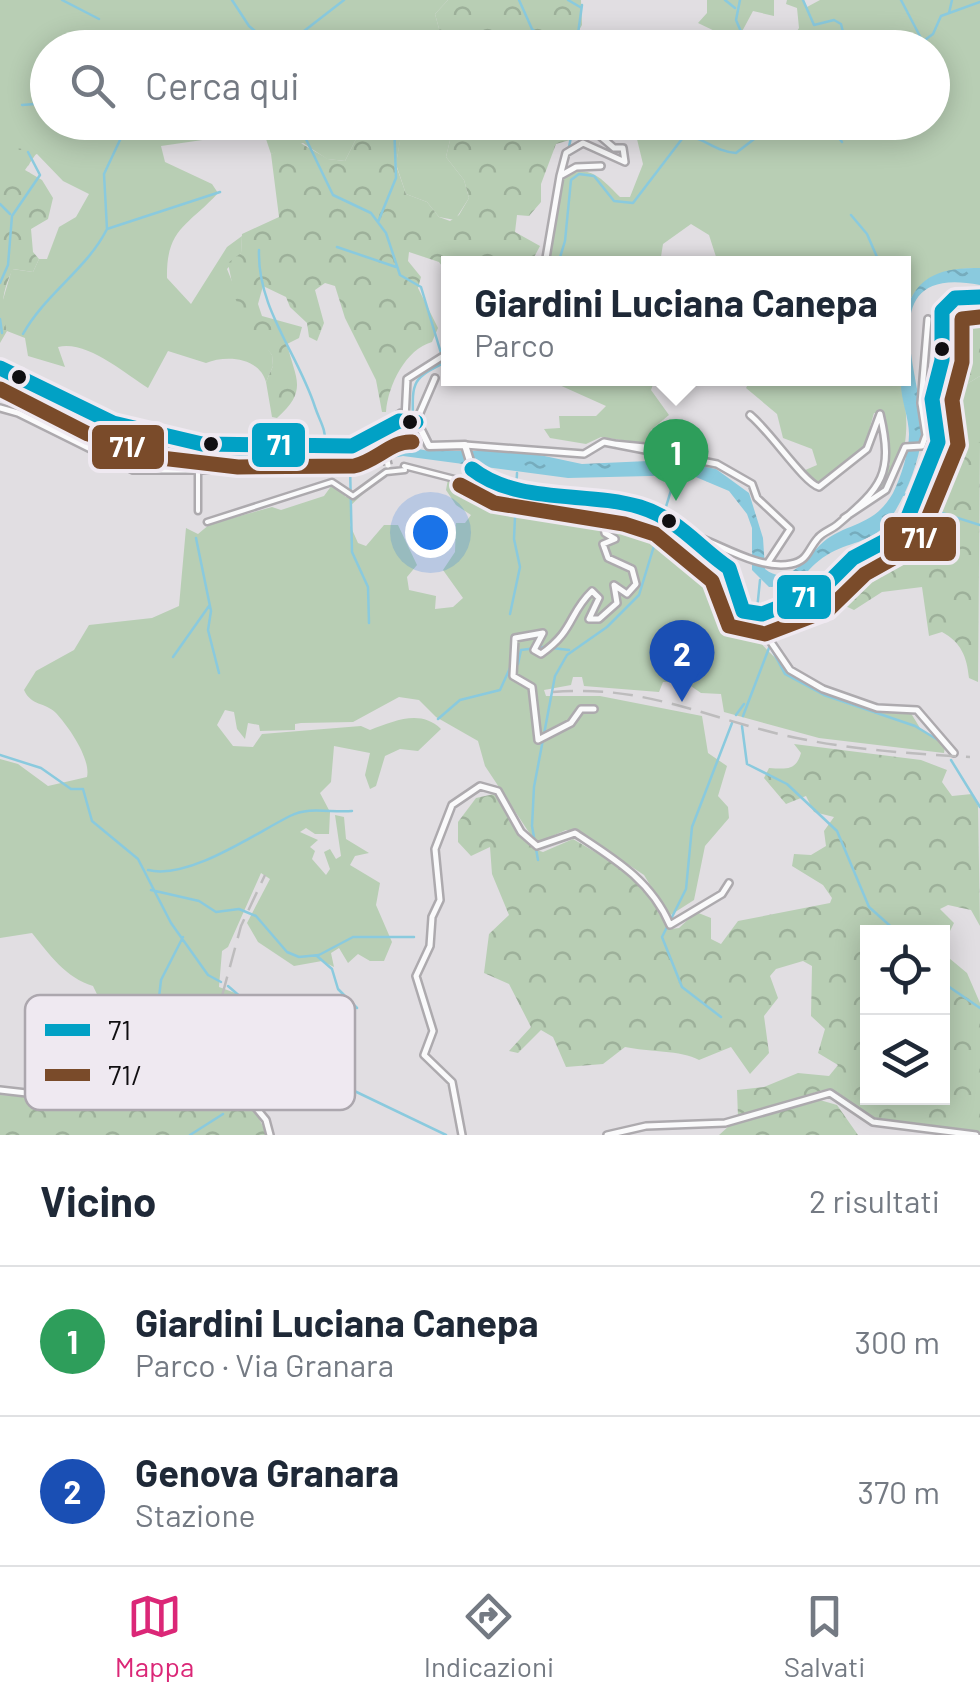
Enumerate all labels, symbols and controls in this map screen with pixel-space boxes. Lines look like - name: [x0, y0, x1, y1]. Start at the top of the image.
- search box: [30, 30, 950, 140]
- icon: search: [65, 58, 120, 113]
- text: Cerca qui: [145, 62, 300, 108]
- popup: [441, 256, 911, 386]
- text: Giardini Luciana Canepa: [474, 279, 878, 325]
- text: Parco: [474, 325, 555, 363]
- unlabelled marker: [932, 339, 952, 359]
- unlabelled marker: [9, 367, 29, 387]
- unlabelled marker: [400, 412, 420, 432]
- pin: 1: [644, 418, 708, 501]
- line badge: 71: [250, 421, 307, 469]
- line badge: 71/: [90, 423, 166, 471]
- text: 71: [267, 427, 291, 461]
- text: 71/: [109, 429, 147, 463]
- unlabelled marker: [201, 434, 221, 454]
- your location: [405, 507, 456, 558]
- unlabelled marker: [659, 511, 679, 531]
- line badge: 71/: [882, 515, 958, 563]
- text: 71/: [901, 520, 939, 554]
- line badge: 71: [775, 573, 833, 621]
- text: 71: [792, 579, 816, 613]
- pin: 2: [650, 620, 714, 702]
- map controls: [860, 925, 950, 1105]
- button: locate: [860, 925, 950, 1015]
- legend: [25, 995, 355, 1110]
- text: 71: [108, 1012, 131, 1046]
- button: layers: [860, 1015, 950, 1105]
- text: 71/: [108, 1057, 142, 1091]
- text: Vicino: [40, 1175, 156, 1225]
- text: 2 risultati: [809, 1181, 940, 1219]
- text: Giardini Luciana Canepa: [135, 1299, 539, 1345]
- text: 1: [67, 1322, 78, 1360]
- text: 300 m: [854, 1322, 940, 1360]
- text: Parco · Via Granara: [135, 1345, 394, 1383]
- text: Genova Granara: [135, 1449, 399, 1495]
- text: 2: [64, 1472, 81, 1510]
- text: 370 m: [857, 1472, 940, 1510]
- text: Stazione: [135, 1495, 256, 1533]
- tab: Mappa: [115, 1589, 194, 1683]
- tab: Indicazioni: [424, 1589, 554, 1683]
- tab: Salvati: [784, 1589, 865, 1683]

